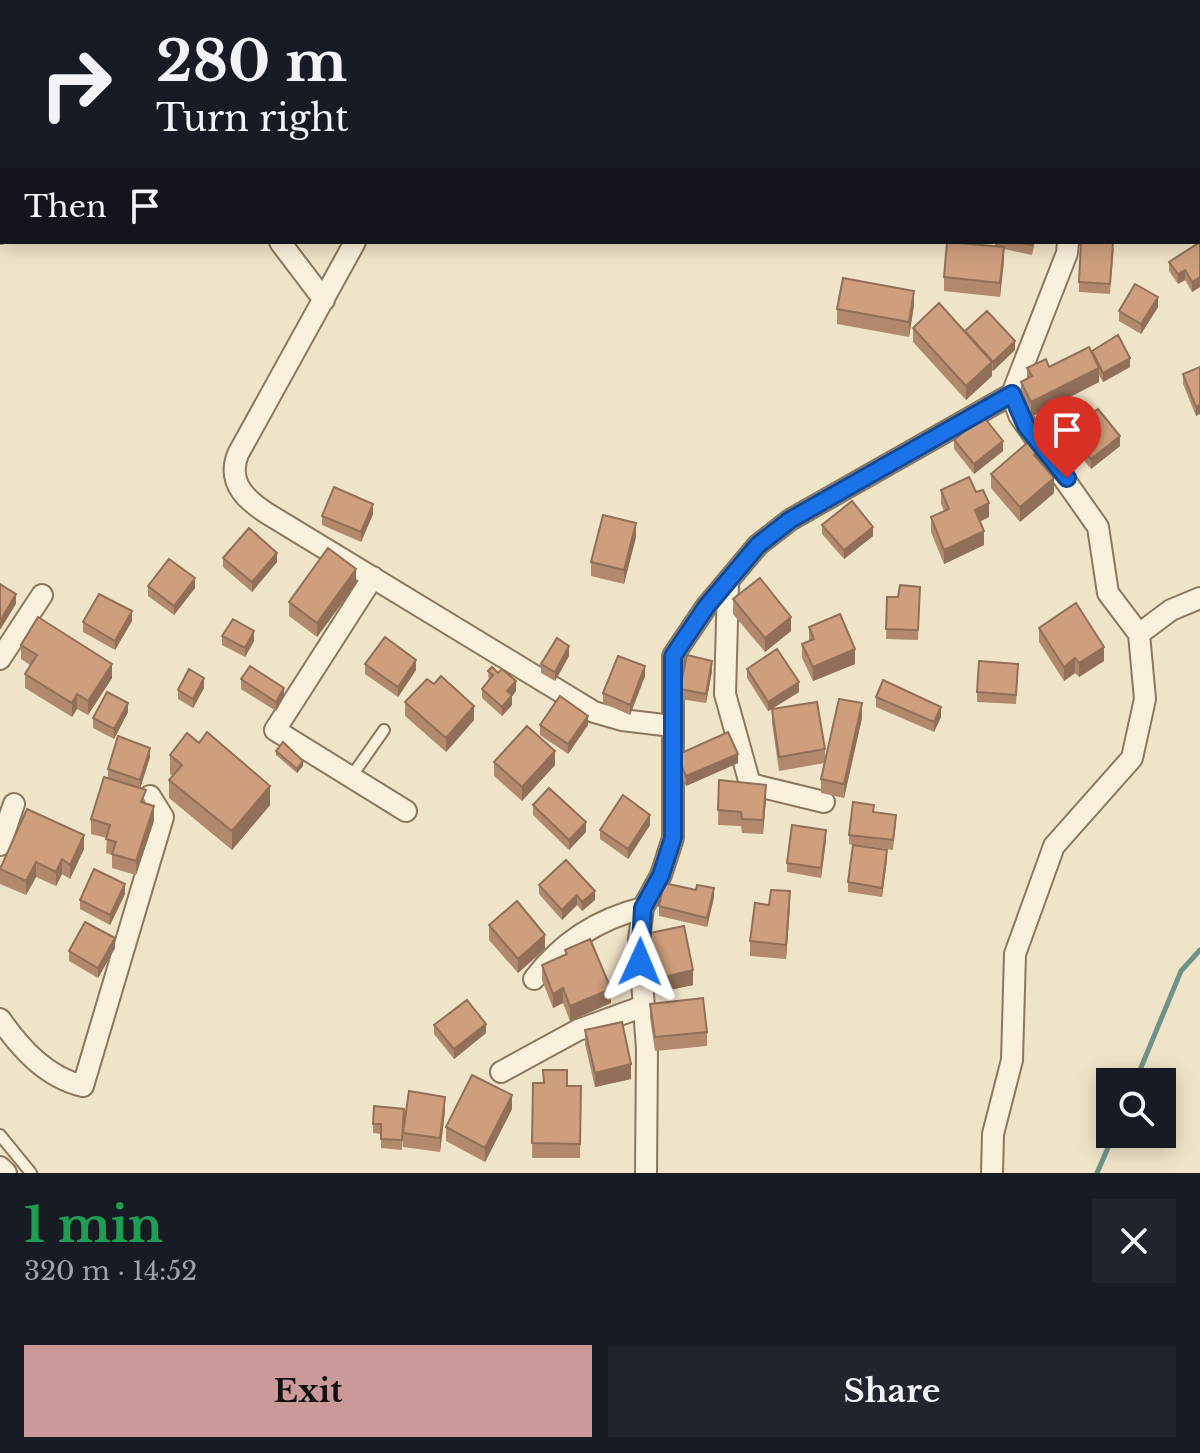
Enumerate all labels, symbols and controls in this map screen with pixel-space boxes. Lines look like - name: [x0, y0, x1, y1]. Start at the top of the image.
- text: 280 m: [156, 27, 347, 96]
- icon: right: [24, 32, 128, 136]
- text: Turn right: [156, 96, 349, 141]
- icon: arrive: [123, 184, 167, 228]
- text: Then: [24, 188, 107, 225]
- pin: [1033, 396, 1101, 478]
- icon: arrive: [1045, 408, 1089, 452]
- position arrow: [598, 920, 682, 1004]
- map controls: [1096, 1068, 1176, 1148]
- button: search: [1096, 1068, 1176, 1148]
- text: 1 min: [24, 1195, 163, 1255]
- button: close: [1092, 1199, 1176, 1283]
- text: 320 m · 14:52: [24, 1255, 197, 1287]
- button: Exit: [24, 1345, 592, 1437]
- button: Share: [608, 1345, 1176, 1437]

